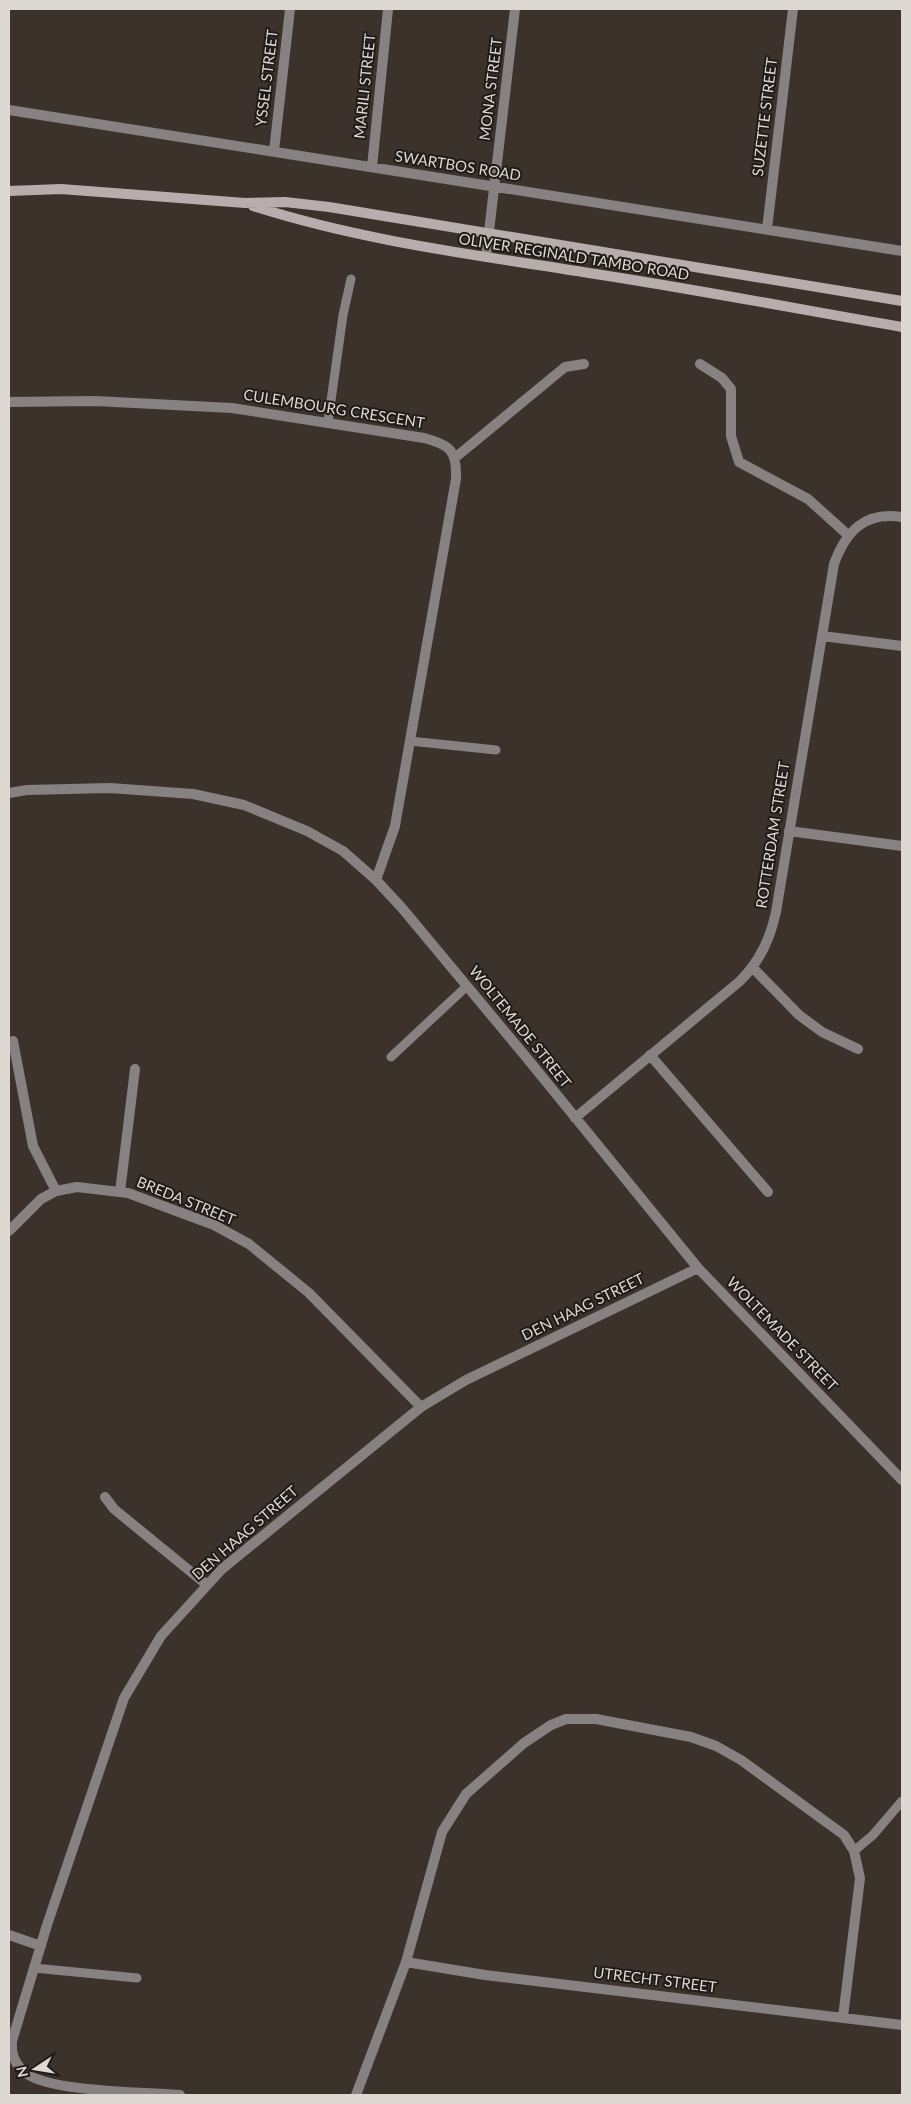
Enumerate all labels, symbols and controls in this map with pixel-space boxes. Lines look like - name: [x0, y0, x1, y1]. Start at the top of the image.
- street label: YSSEL STREET: [251, 28, 281, 127]
- street label: MARILI STREET: [350, 32, 379, 140]
- street label: MONA STREET: [475, 36, 505, 141]
- street label: SUZETTE STREET: [748, 56, 780, 177]
- street label: SWARTBOS ROAD: [394, 146, 522, 184]
- street label: OLIVER REGINALD TAMBO ROAD: [458, 229, 691, 283]
- street label: CULEMBOURG CRESCENT: [242, 385, 426, 431]
- street label: ROTTERDAM STREET: [752, 760, 793, 909]
- street label: WOLTEMADE STREET: [466, 962, 576, 1091]
- street label: BREDA STREET: [134, 1172, 239, 1228]
- street label: DEN HAAG STREET: [518, 1269, 647, 1344]
- street label: WOLTEMADE STREET: [724, 1272, 842, 1394]
- street label: DEN HAAG STREET: [188, 1481, 301, 1583]
- street label: UTRECHT STREET: [592, 1963, 718, 1996]
- north arrow: [10, 2044, 60, 2094]
- text: N: [12, 2065, 31, 2079]

